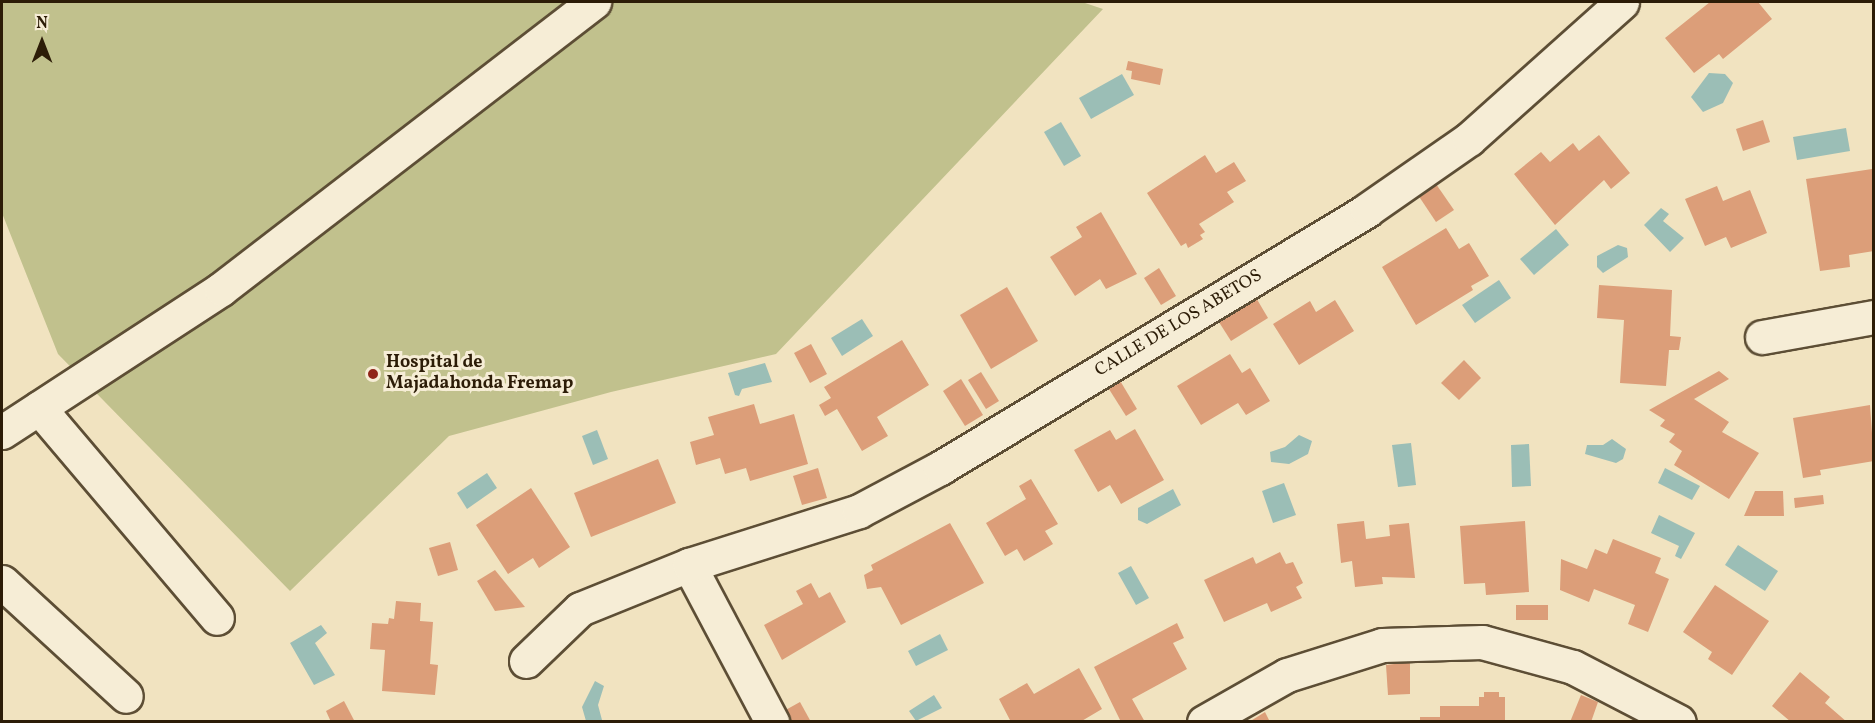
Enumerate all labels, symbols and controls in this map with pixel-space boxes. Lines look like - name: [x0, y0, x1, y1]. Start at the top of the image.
- north arrow: [12, 12, 72, 72]
- text: N: [36, 13, 48, 35]
- street label: CALLE DE LOS ABETOS: [1092, 266, 1266, 382]
- place label: Hospital de Majadahonda Fremap: [386, 353, 573, 395]
- marker: Hospital de Majadahonda Fremap: [364, 365, 382, 383]

